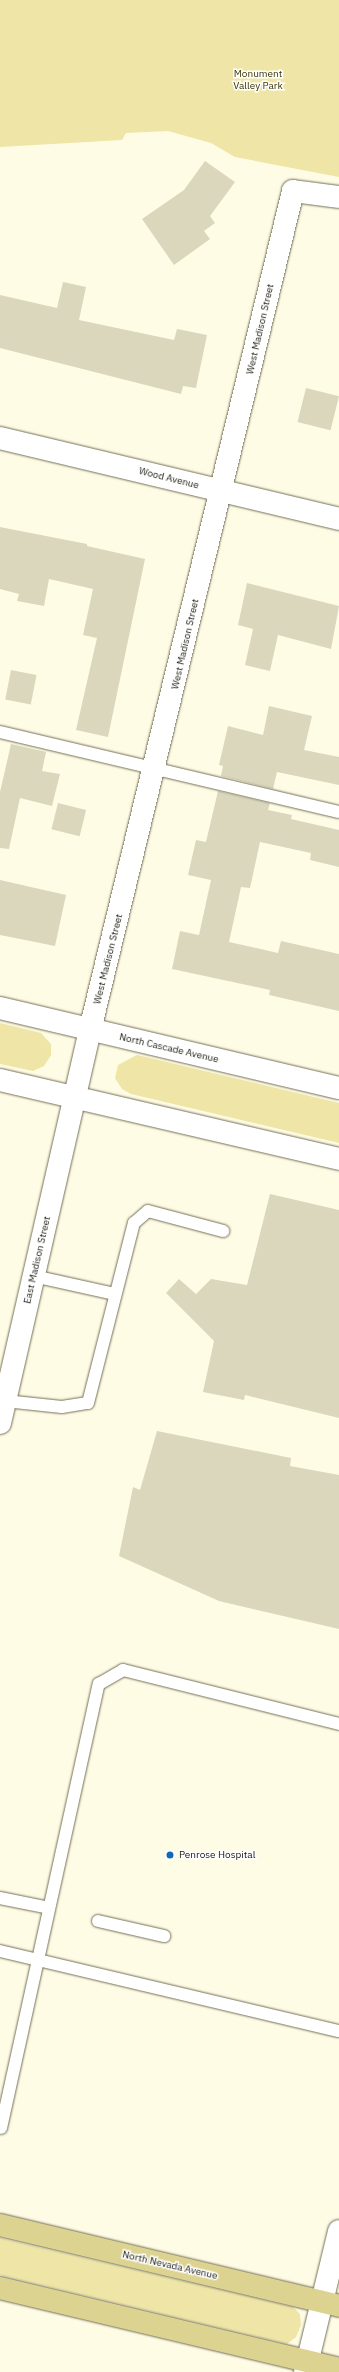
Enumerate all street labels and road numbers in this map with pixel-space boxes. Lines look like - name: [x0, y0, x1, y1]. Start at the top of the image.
- street label: West Madison Street: [244, 283, 276, 375]
- street label: Wood Avenue: [138, 465, 200, 491]
- street label: West Madison Street: [169, 598, 201, 690]
- street label: West Madison Street: [91, 913, 125, 1005]
- street label: North Cascade Avenue: [118, 1031, 220, 1065]
- street label: East Madison Street: [21, 1215, 53, 1305]
- street label: North Nevada Avenue: [121, 2248, 219, 2282]

